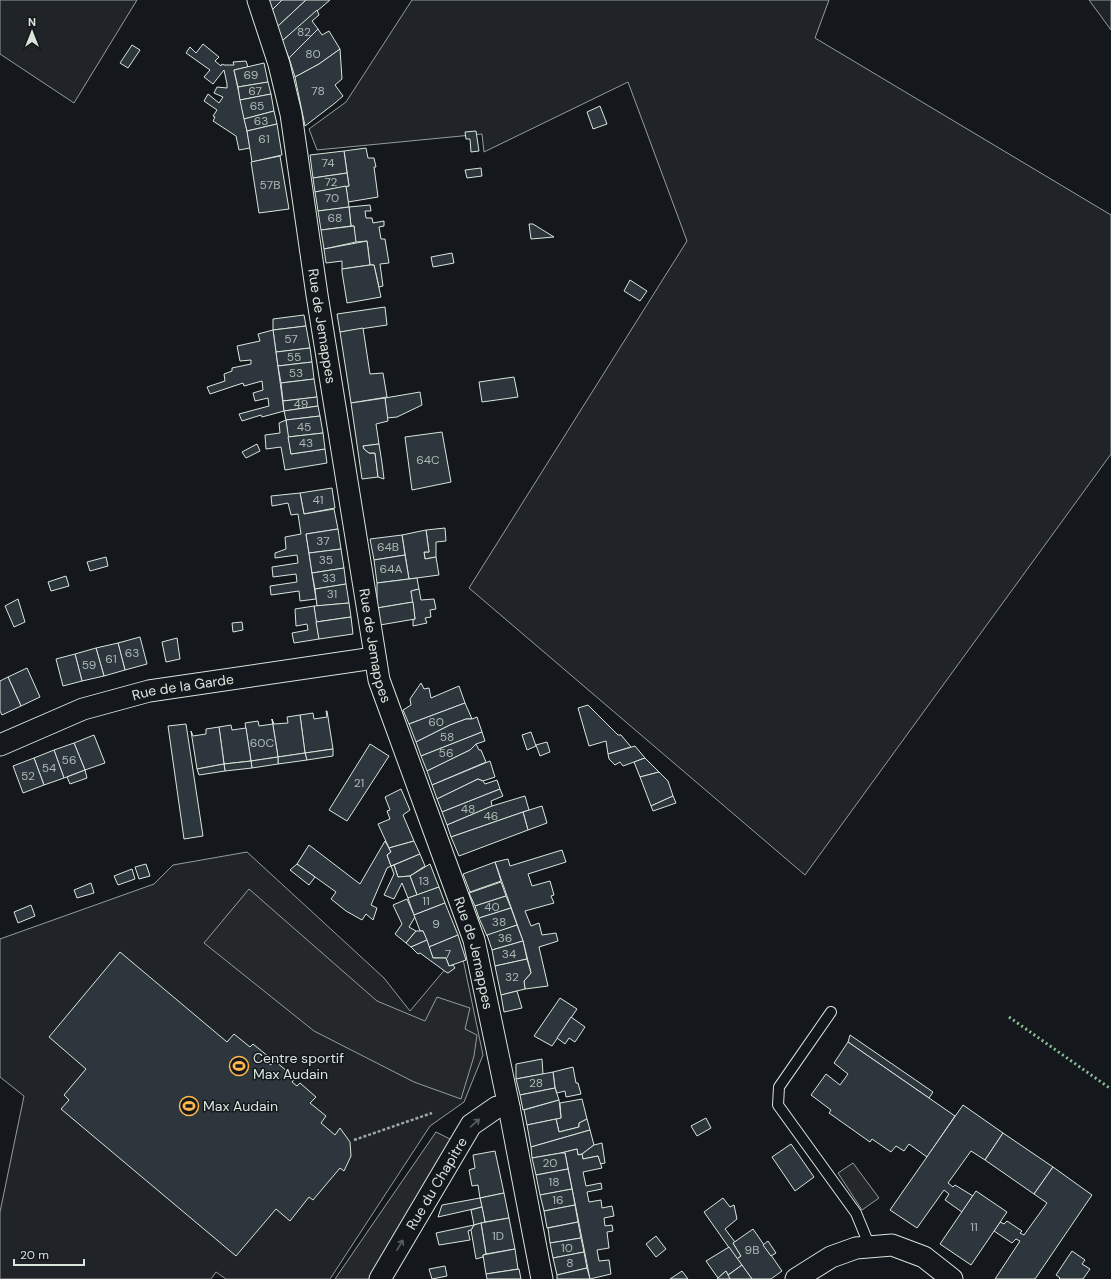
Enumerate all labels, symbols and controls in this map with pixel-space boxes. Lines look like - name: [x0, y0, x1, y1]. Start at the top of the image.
- north arrow: [12, 12, 52, 52]
- text: N: [28, 15, 36, 29]
- house number: 82: [297, 24, 311, 40]
- house number: 80: [305, 46, 321, 62]
- house number: 69: [244, 67, 258, 83]
- house number: 67: [248, 83, 262, 99]
- house number: 78: [311, 83, 325, 99]
- house number: 65: [250, 98, 264, 114]
- house number: 63: [254, 113, 268, 129]
- house number: 61: [258, 131, 270, 147]
- house number: 74: [322, 155, 334, 171]
- house number: 72: [324, 174, 338, 190]
- house number: 57B: [260, 177, 280, 193]
- house number: 70: [325, 190, 339, 206]
- house number: 68: [328, 210, 342, 226]
- street label: Rue de Jemappes: [304, 267, 340, 385]
- house number: 57: [284, 331, 298, 347]
- house number: 55: [287, 349, 301, 365]
- house number: 53: [289, 365, 303, 381]
- house number: 49: [294, 396, 308, 412]
- house number: 45: [297, 419, 311, 435]
- house number: 43: [299, 435, 313, 451]
- house number: 64C: [416, 452, 440, 468]
- house number: 41: [312, 492, 324, 508]
- house number: 37: [316, 533, 330, 549]
- house number: 64B: [377, 539, 399, 555]
- house number: 35: [319, 552, 333, 568]
- house number: 64A: [380, 561, 402, 577]
- house number: 33: [322, 570, 336, 586]
- house number: 31: [327, 586, 337, 602]
- street label: Rue de Jemappes: [355, 587, 396, 705]
- house number: 63: [125, 645, 139, 661]
- house number: 61: [105, 651, 117, 667]
- house number: 59: [82, 657, 96, 673]
- street label: Rue de la Garde: [130, 670, 235, 704]
- house number: 60: [428, 714, 444, 730]
- house number: 58: [440, 729, 454, 745]
- house number: 60C: [250, 735, 275, 751]
- house number: 56: [439, 745, 453, 761]
- house number: 56: [62, 752, 76, 768]
- house number: 54: [42, 760, 56, 776]
- house number: 52: [21, 768, 35, 784]
- house number: 21: [354, 775, 364, 791]
- house number: 48: [461, 801, 475, 817]
- house number: 46: [484, 808, 498, 824]
- house number: 13: [419, 873, 429, 889]
- house number: 11: [422, 893, 430, 909]
- street label: Rue de Jemappes: [450, 894, 497, 1011]
- house number: 40: [484, 899, 500, 915]
- house number: 38: [492, 914, 506, 930]
- house number: 9: [432, 916, 440, 932]
- house number: 36: [498, 930, 512, 946]
- house number: 7: [445, 946, 451, 962]
- house number: 34: [502, 946, 516, 962]
- house number: 32: [505, 969, 519, 985]
- place label: Centre sportif Max Audain: [253, 1049, 344, 1083]
- sports icon: Centre sportif Max Audain: [228, 1055, 250, 1077]
- house number: 28: [529, 1075, 543, 1091]
- sports icon: Max Audain: [178, 1095, 200, 1117]
- place label: Max Audain: [203, 1097, 278, 1115]
- one-way arrow: [470, 1118, 480, 1128]
- street label: Rue du Chapitre: [402, 1134, 471, 1233]
- house number: 20: [542, 1155, 558, 1171]
- house number: 18: [548, 1174, 560, 1190]
- house number: 16: [552, 1192, 564, 1208]
- house number: 11: [970, 1219, 978, 1235]
- house number: 1D: [492, 1228, 504, 1244]
- one-way arrow: [397, 1239, 405, 1251]
- house number: 10: [561, 1240, 573, 1256]
- scale bar: [14, 1241, 84, 1267]
- house number: 9B: [745, 1242, 759, 1258]
- text: 20 m: [20, 1247, 49, 1263]
- house number: 8: [566, 1255, 574, 1271]

